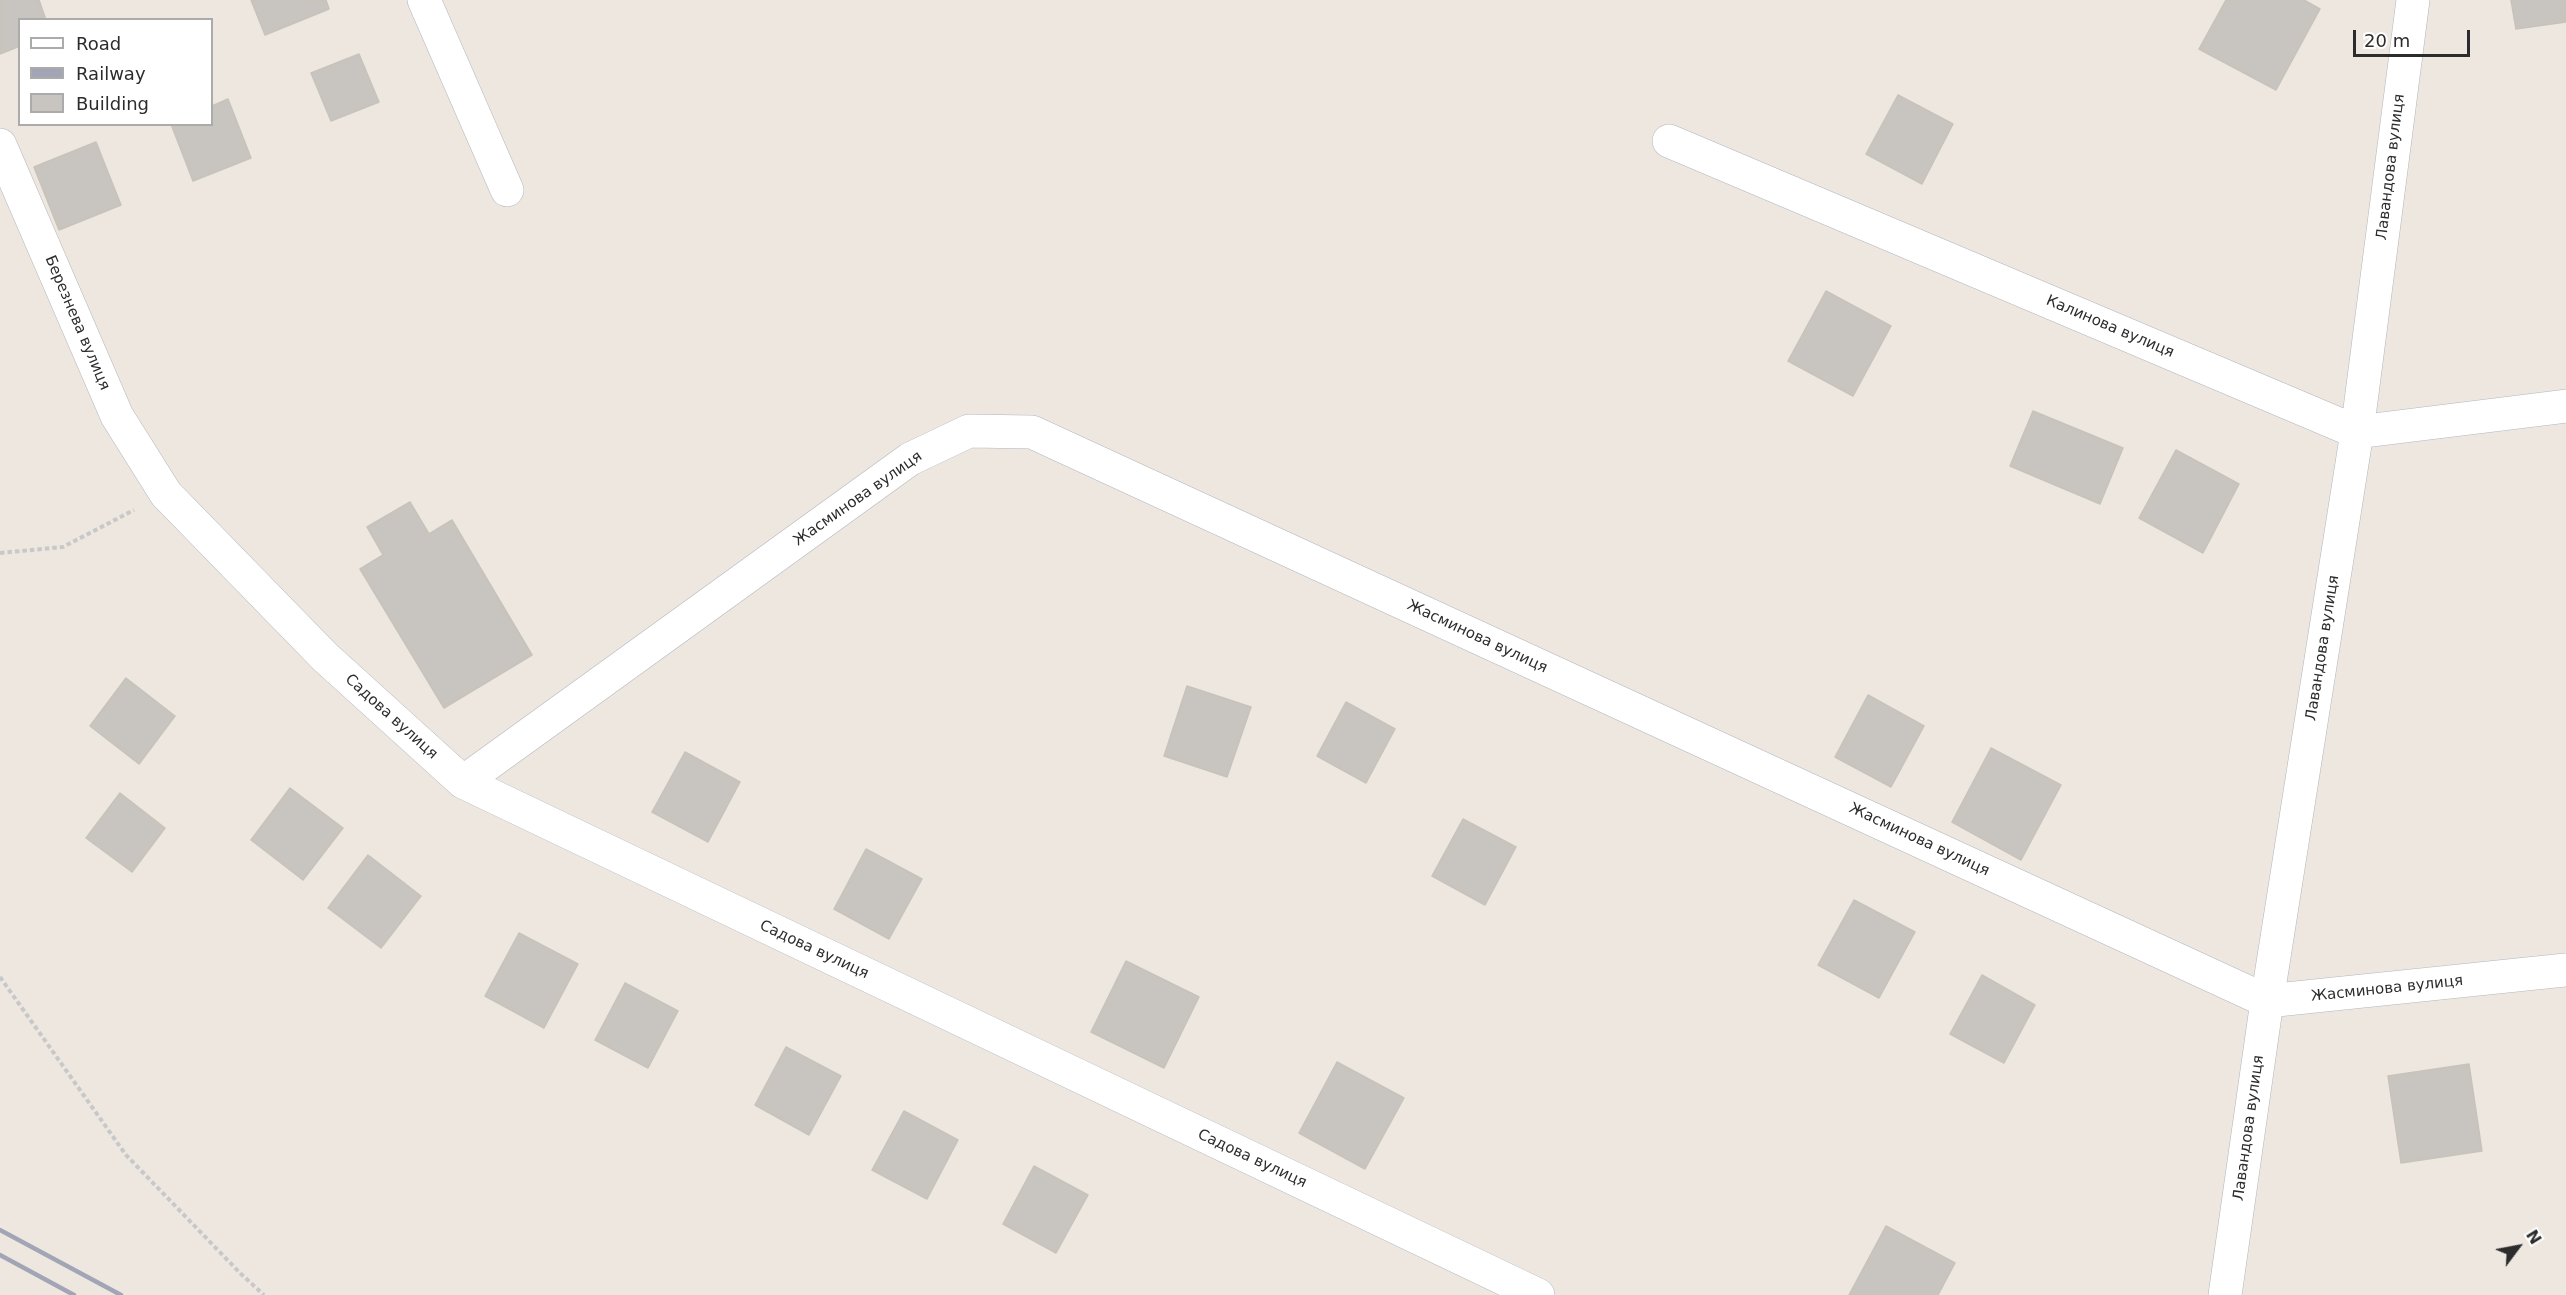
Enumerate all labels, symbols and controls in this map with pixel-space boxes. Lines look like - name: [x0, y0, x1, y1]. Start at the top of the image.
- legend: [18, 18, 213, 126]
- scale bar: [2356, 18, 2473, 56]
- text: 20 m: [2364, 30, 2410, 51]
- text: Road: [76, 33, 121, 54]
- text: Railway: [76, 63, 146, 84]
- text: Building: [76, 93, 149, 114]
- street label: Лавандова вулиця: [2373, 93, 2409, 241]
- street label: Березнева вулиця: [41, 253, 113, 393]
- street label: Калинова вулиця: [2043, 292, 2177, 362]
- street label: Жасминова вулиця: [790, 448, 926, 550]
- street label: Лавандова вулиця: [2303, 574, 2343, 722]
- street label: Жасминова вулиця: [1404, 597, 1550, 677]
- street label: Садова вулиця: [341, 671, 441, 763]
- street label: Жасминова вулиця: [1846, 800, 1992, 880]
- street label: Садова вулиця: [757, 917, 871, 983]
- street label: Жасминова вулиця: [2310, 972, 2464, 1006]
- street label: Лавандова вулиця: [2230, 1054, 2268, 1202]
- street label: Садова вулиця: [1195, 1126, 1309, 1192]
- north arrow: [2488, 1217, 2548, 1277]
- text: N: [2522, 1226, 2545, 1248]

